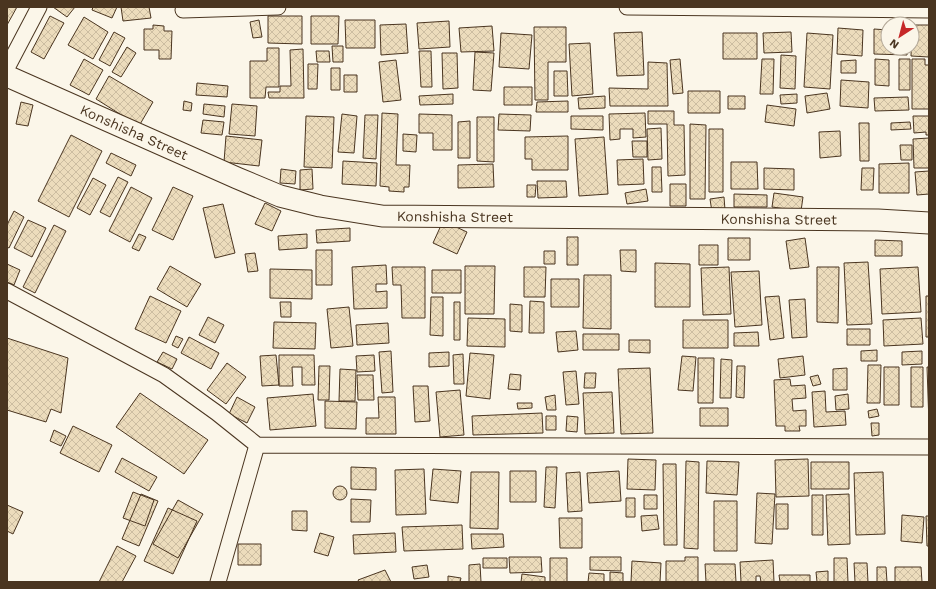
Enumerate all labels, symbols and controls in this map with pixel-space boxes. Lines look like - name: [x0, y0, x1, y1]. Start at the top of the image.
- north arrow: [880, 16, 920, 56]
- text: N: [887, 36, 902, 51]
- street label: Konshisha Street: [78, 101, 191, 163]
- street label: Konshisha Street: [397, 208, 513, 225]
- street label: Konshisha Street: [721, 211, 837, 228]

